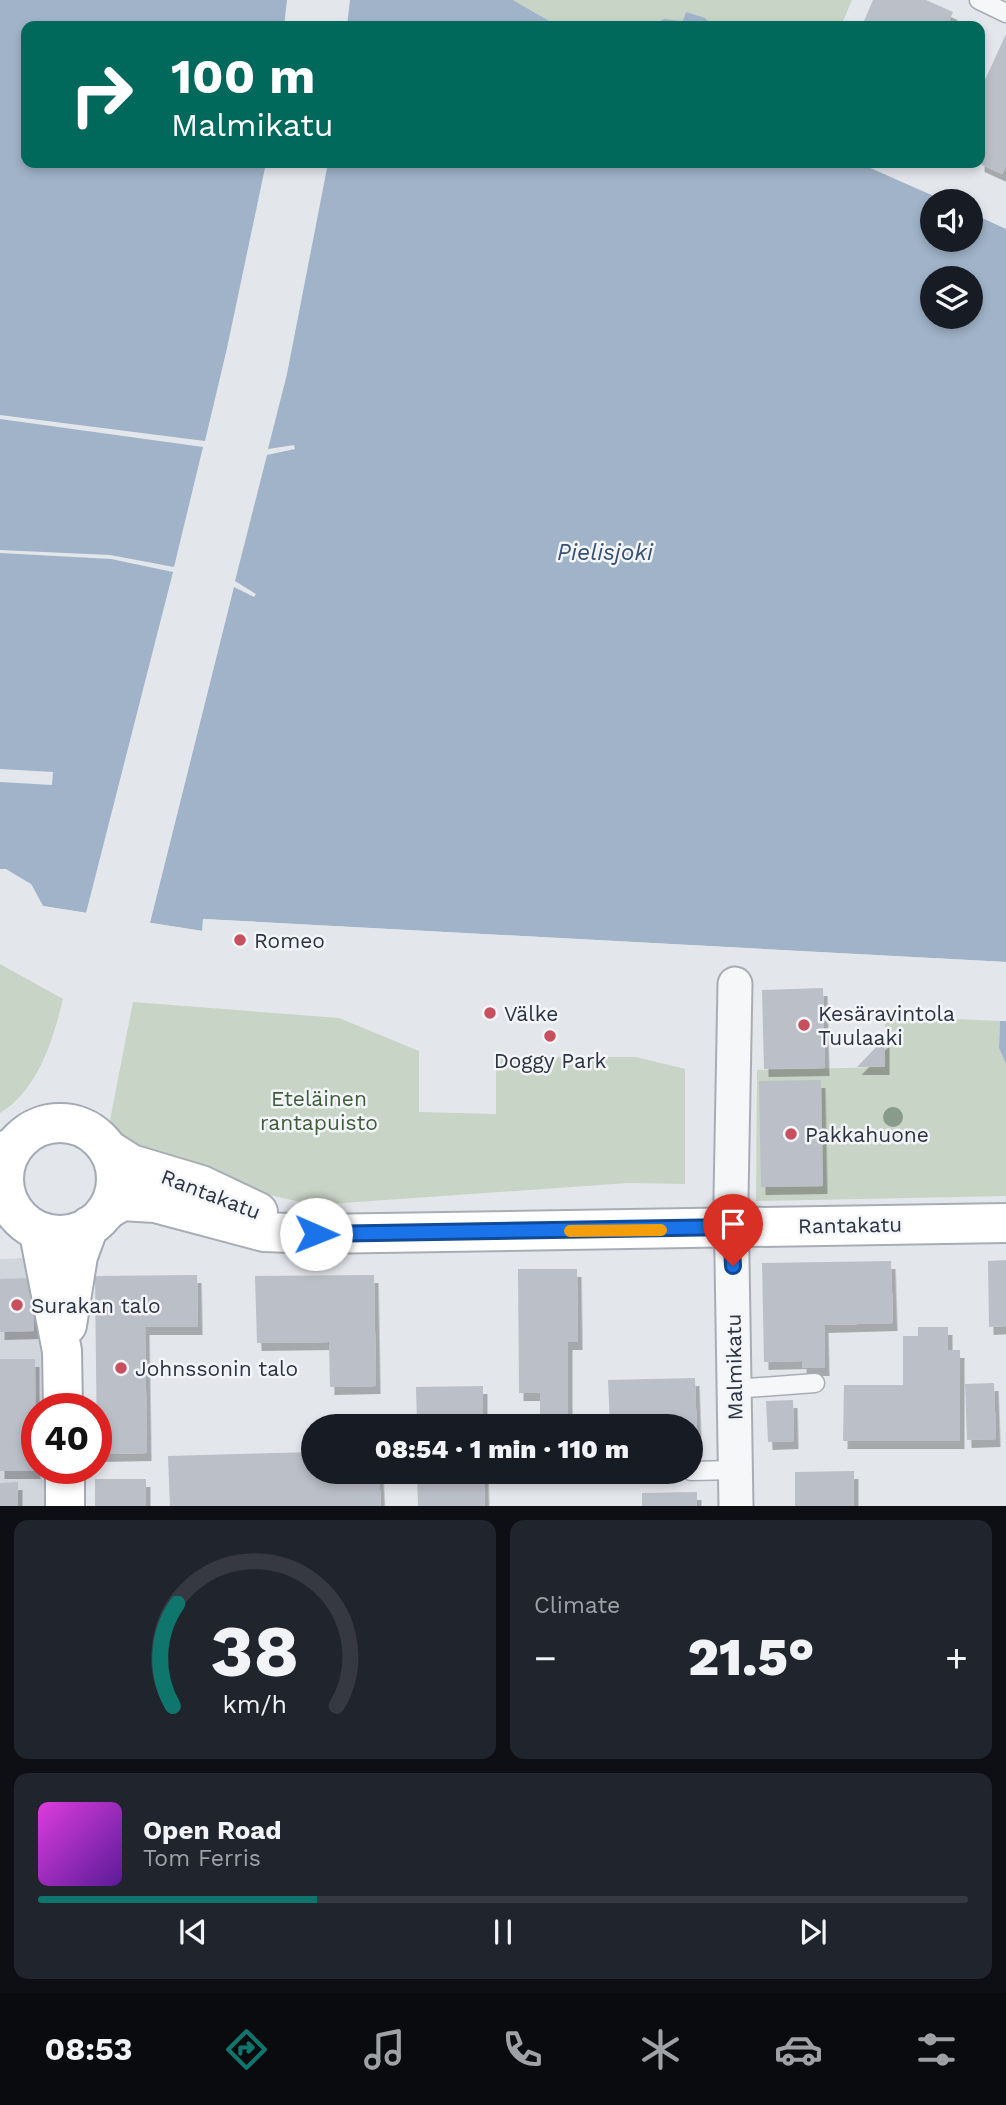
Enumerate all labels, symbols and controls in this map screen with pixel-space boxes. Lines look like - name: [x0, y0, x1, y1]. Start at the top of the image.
- text: 100 m: [171, 47, 315, 105]
- icon: right: [56, 49, 147, 140]
- text: Malmikatu: [171, 106, 334, 144]
- map controls: [920, 189, 983, 329]
- button: sound: [920, 189, 983, 252]
- button: layers: [920, 266, 983, 329]
- water label: Pielisjoki: [557, 539, 654, 566]
- place label: Romeo: [254, 928, 325, 953]
- marker: Romeo: [232, 932, 248, 948]
- place label: Välke: [504, 1001, 558, 1026]
- place label: Kesäravintola Tuulaaki: [818, 1001, 955, 1050]
- marker: Välke: [482, 1005, 498, 1021]
- marker: Kesäravintola Tuulaaki: [796, 1017, 812, 1033]
- marker: Doggy Park: [542, 1028, 558, 1044]
- place label: Doggy Park: [494, 1048, 606, 1073]
- park label: Eteläinen rantapuisto: [260, 1086, 378, 1135]
- place label: Pakkahuone: [805, 1122, 929, 1147]
- marker: Pakkahuone: [783, 1126, 799, 1142]
- street label: Rantakatu: [158, 1164, 264, 1224]
- pin: [703, 1194, 763, 1266]
- position arrow: [279, 1197, 353, 1271]
- icon: arrive: [714, 1205, 752, 1243]
- street label: Rantakatu: [798, 1212, 902, 1238]
- place label: Surakan talo: [31, 1293, 161, 1318]
- marker: Surakan talo: [9, 1297, 25, 1313]
- street label: Malmikatu: [721, 1313, 747, 1421]
- place label: Johnssonin talo: [135, 1356, 298, 1381]
- marker: Johnssonin talo: [113, 1360, 129, 1376]
- speed limit sign: 40: [21, 1393, 112, 1484]
- text: 08:54 · 1 min · 110 m: [375, 1434, 629, 1464]
- text: Climate: [534, 1592, 620, 1619]
- text: 38: [211, 1608, 299, 1694]
- text: 21.5°: [688, 1627, 814, 1688]
- text: −: [534, 1636, 557, 1680]
- text: +: [945, 1636, 968, 1680]
- text: km/h: [223, 1689, 287, 1718]
- text: Open Road: [143, 1815, 281, 1845]
- text: Tom Ferris: [143, 1845, 261, 1872]
- icon: previous: [174, 1913, 212, 1951]
- icon: pause: [484, 1913, 522, 1951]
- icon: next: [794, 1913, 832, 1951]
- icon: directions: [222, 2025, 271, 2074]
- icon: music: [360, 2025, 409, 2074]
- icon: phone: [498, 2025, 547, 2074]
- icon: climate: [636, 2025, 685, 2074]
- icon: car: [774, 2025, 823, 2074]
- icon: filters: [912, 2025, 961, 2074]
- text: 08:53: [45, 2030, 133, 2068]

